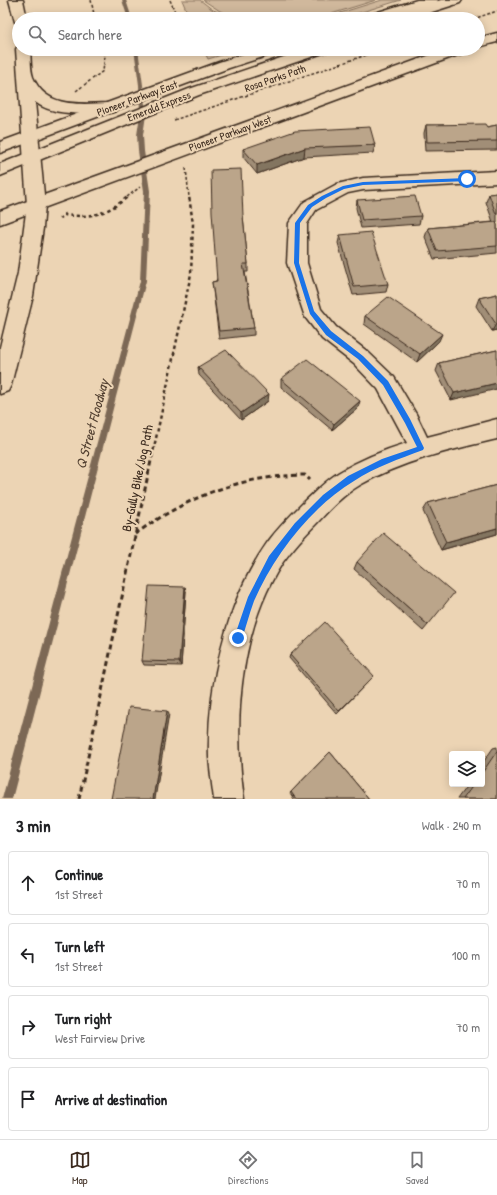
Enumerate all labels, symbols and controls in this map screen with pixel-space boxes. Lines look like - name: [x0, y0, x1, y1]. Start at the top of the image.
- search box: [12, 12, 485, 56]
- icon: search: [26, 23, 48, 45]
- text: Search here: [58, 24, 122, 45]
- street label: Rosa Parks Path: [243, 61, 308, 95]
- street label: Pioneer Parkway East: [95, 77, 179, 119]
- street label: Emerald Express: [125, 88, 193, 124]
- street label: Pioneer Parkway West: [187, 111, 273, 154]
- route start: [458, 170, 476, 188]
- water label: Q Street Floodway: [70, 375, 114, 471]
- street label: By-Gully Bike/Jog Path: [117, 423, 157, 533]
- route end: [229, 629, 247, 647]
- map controls: [449, 751, 485, 787]
- button: layers: [449, 751, 485, 787]
- text: 3 min: [16, 814, 51, 837]
- text: Walk · 240 m: [422, 816, 481, 834]
- text: Continue: [55, 864, 103, 885]
- icon: ahead: [17, 872, 39, 894]
- text: 70 m: [456, 874, 480, 892]
- text: 1st Street: [55, 885, 102, 903]
- text: Turn left: [55, 936, 105, 957]
- icon: left: [17, 944, 39, 966]
- text: 100 m: [452, 946, 480, 964]
- text: 1st Street: [55, 957, 102, 975]
- text: Turn right: [55, 1008, 111, 1029]
- icon: right: [17, 1016, 39, 1038]
- text: 70 m: [456, 1018, 480, 1036]
- text: West Fairview Drive: [55, 1029, 145, 1047]
- icon: arrive: [17, 1088, 39, 1110]
- text: Arrive at destination: [55, 1089, 167, 1110]
- tab: Map: [69, 1149, 91, 1187]
- tab: Directions: [228, 1149, 269, 1187]
- tab: Saved: [406, 1149, 428, 1187]

